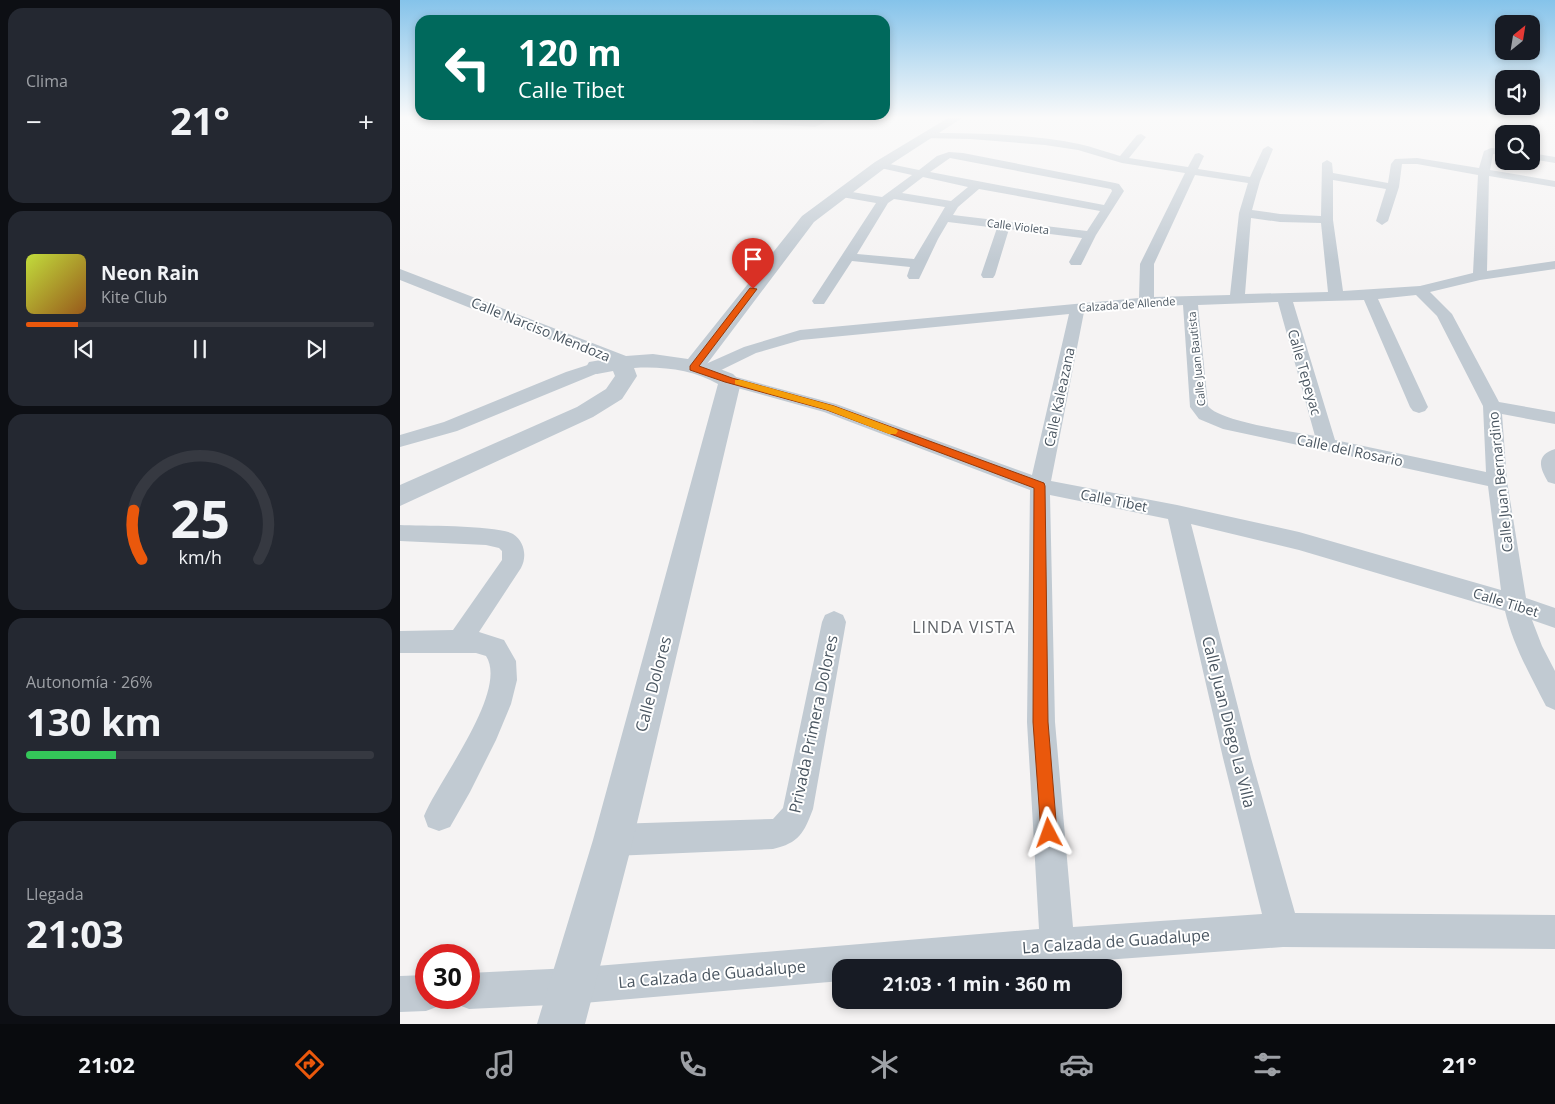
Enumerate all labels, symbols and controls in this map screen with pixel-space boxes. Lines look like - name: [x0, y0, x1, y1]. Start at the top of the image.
- north arrow: [1495, 15, 1540, 60]
- map controls: [1495, 15, 1540, 170]
- text: 120 m: [518, 29, 622, 76]
- icon: left: [435, 35, 500, 100]
- text: Clima: [26, 70, 68, 92]
- button: sound: [1495, 70, 1540, 115]
- text: Calle Tibet: [518, 74, 625, 104]
- text: 21°: [170, 94, 230, 146]
- text: −: [26, 102, 42, 140]
- text: +: [358, 102, 374, 140]
- button: search: [1495, 125, 1540, 170]
- street label: Calle Violeta: [986, 215, 1050, 237]
- pin: [732, 238, 774, 289]
- icon: arrive: [739, 245, 767, 273]
- text: Neon Rain: [101, 260, 199, 286]
- text: Kite Club: [101, 286, 167, 308]
- street label: Calle Narciso Mendoza: [469, 292, 613, 366]
- street label: Calzada de Allende: [1078, 293, 1176, 315]
- street label: Calle Juan Bautista: [1184, 311, 1208, 407]
- street label: Calle Tepeyac: [1284, 327, 1326, 418]
- icon: previous: [70, 335, 98, 363]
- icon: pause: [186, 335, 214, 363]
- icon: next: [302, 335, 330, 363]
- street label: Calle Kaleazana: [1039, 345, 1079, 449]
- street label: Calle Juan Bernardino: [1483, 411, 1517, 553]
- street label: Calle del Rosario: [1295, 429, 1405, 471]
- text: 25: [170, 482, 230, 553]
- street label: Calle Tibet: [1079, 484, 1149, 516]
- text: km/h: [178, 545, 222, 569]
- street label: Calle Tibet: [1471, 583, 1541, 621]
- district label: LINDA VISTA: [912, 616, 1016, 638]
- street label: Privada Primera Dolores: [783, 633, 843, 815]
- street label: Calle Dolores: [630, 634, 676, 734]
- street label: Calle Juan Diego La Villa: [1197, 634, 1261, 810]
- text: Autonomía · 26%: [26, 671, 152, 693]
- text: 130 km: [26, 695, 162, 747]
- position arrow: [1022, 806, 1074, 858]
- text: Llegada: [26, 883, 84, 905]
- text: 21:03: [26, 907, 124, 959]
- street label: La Calzada de Guadalupe: [1021, 923, 1211, 959]
- speed limit sign: 30: [415, 944, 480, 1009]
- street label: La Calzada de Guadalupe: [617, 955, 807, 993]
- text: 21:03 · 1 min · 360 m: [883, 971, 1071, 997]
- icon: directions: [292, 1047, 327, 1082]
- icon: music: [483, 1047, 518, 1082]
- icon: phone: [675, 1047, 710, 1082]
- icon: climate: [867, 1047, 902, 1082]
- icon: car: [1059, 1047, 1094, 1082]
- icon: filters: [1250, 1047, 1285, 1082]
- text: 21:02: [78, 1049, 135, 1079]
- text: 21°: [1442, 1049, 1477, 1079]

